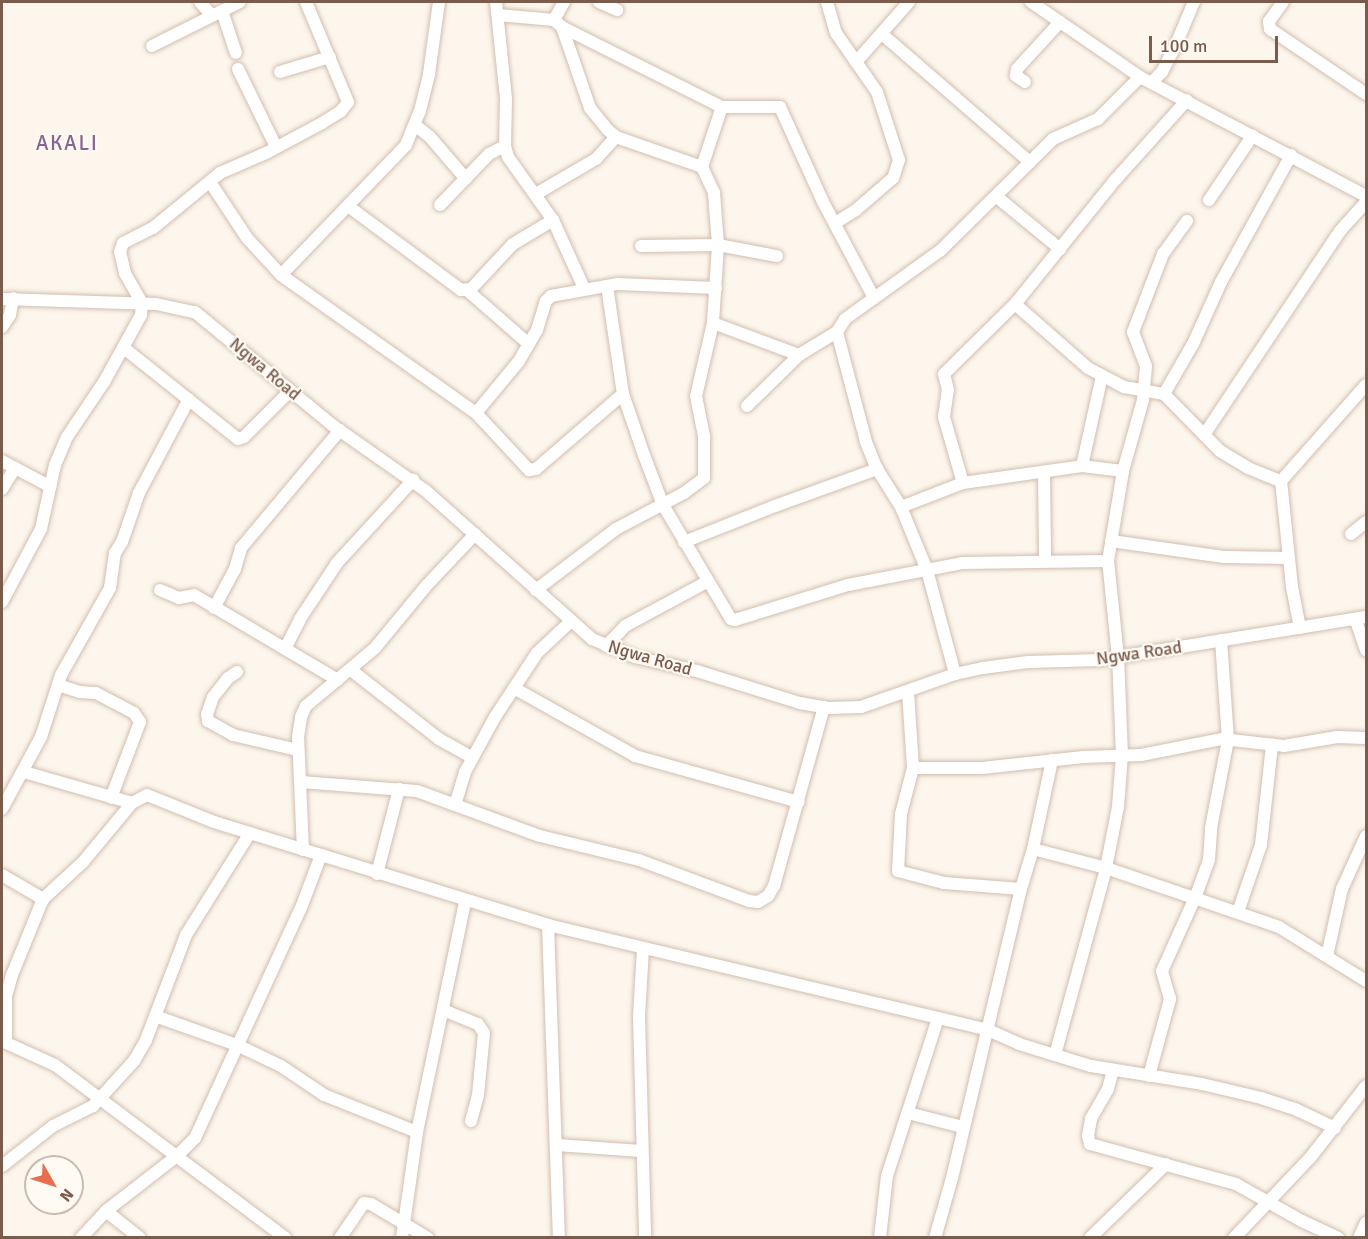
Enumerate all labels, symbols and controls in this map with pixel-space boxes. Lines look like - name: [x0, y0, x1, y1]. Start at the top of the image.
- scale bar: [1152, 24, 1281, 62]
- text: 100 m: [1160, 35, 1207, 57]
- district label: AKALI: [36, 130, 98, 156]
- street label: Ngwa Road: [225, 333, 305, 405]
- street label: Ngwa Road: [606, 636, 694, 680]
- street label: Ngwa Road: [1095, 636, 1183, 670]
- north arrow: [24, 1155, 84, 1215]
- text: N: [55, 1184, 78, 1206]

